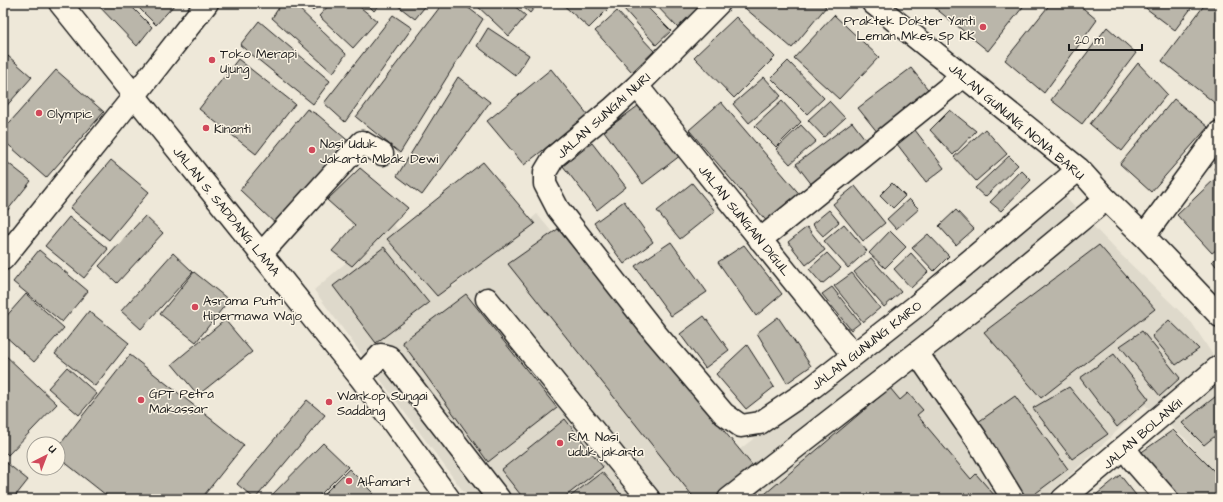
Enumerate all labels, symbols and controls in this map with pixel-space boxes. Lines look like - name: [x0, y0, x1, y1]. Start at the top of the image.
- place label: Praktek Dokter Yanti Leman Mkes Sp KK: [844, 12, 975, 45]
- marker: Praktek Dokter Yanti Leman Mkes Sp KK: [978, 22, 988, 32]
- scale bar: [1069, 26, 1142, 52]
- text: 20 m: [1075, 32, 1104, 49]
- place label: Toko Merapi Ujung: [220, 45, 297, 79]
- marker: Toko Merapi Ujung: [207, 55, 217, 65]
- street label: JALAN GUNUNG NONA BARU: [944, 59, 1088, 184]
- street label: JALAN SUNGAI NURI: [553, 69, 655, 163]
- place label: Olympic: [47, 105, 92, 124]
- marker: Olympic: [34, 108, 44, 118]
- place label: Kinanti: [214, 120, 251, 138]
- marker: Kinanti: [201, 123, 211, 133]
- place label: Nasi Uduk Jakarta Mbak Dewi: [320, 135, 438, 168]
- street label: JALAN S. SADDANG LAMA: [168, 143, 285, 281]
- marker: Nasi Uduk Jakarta Mbak Dewi: [307, 145, 317, 155]
- street label: JALAN SUNGAIN DIGUL: [694, 161, 795, 280]
- place label: Asrama Putri Hipermawa Wajo: [203, 292, 302, 325]
- street label: JALAN GUNUNG KAIRO: [807, 297, 926, 395]
- marker: Asrama Putri Hipermawa Wajo: [190, 302, 200, 312]
- place label: GPT Petra Makassar: [149, 385, 214, 418]
- place label: Warkop Sungai Saddang: [337, 387, 428, 421]
- street label: JALAN BOLANGI: [1099, 394, 1186, 473]
- marker: GPT Petra Makassar: [136, 395, 146, 405]
- marker: Warkop Sungai Saddang: [324, 397, 334, 407]
- place label: RM. Nasi uduk jakarta: [568, 428, 644, 461]
- north arrow: [26, 436, 66, 476]
- marker: RM. Nasi uduk jakarta: [555, 438, 565, 448]
- text: U: [44, 441, 60, 457]
- place label: Alfamart: [357, 473, 412, 491]
- marker: Alfamart: [344, 476, 354, 486]

